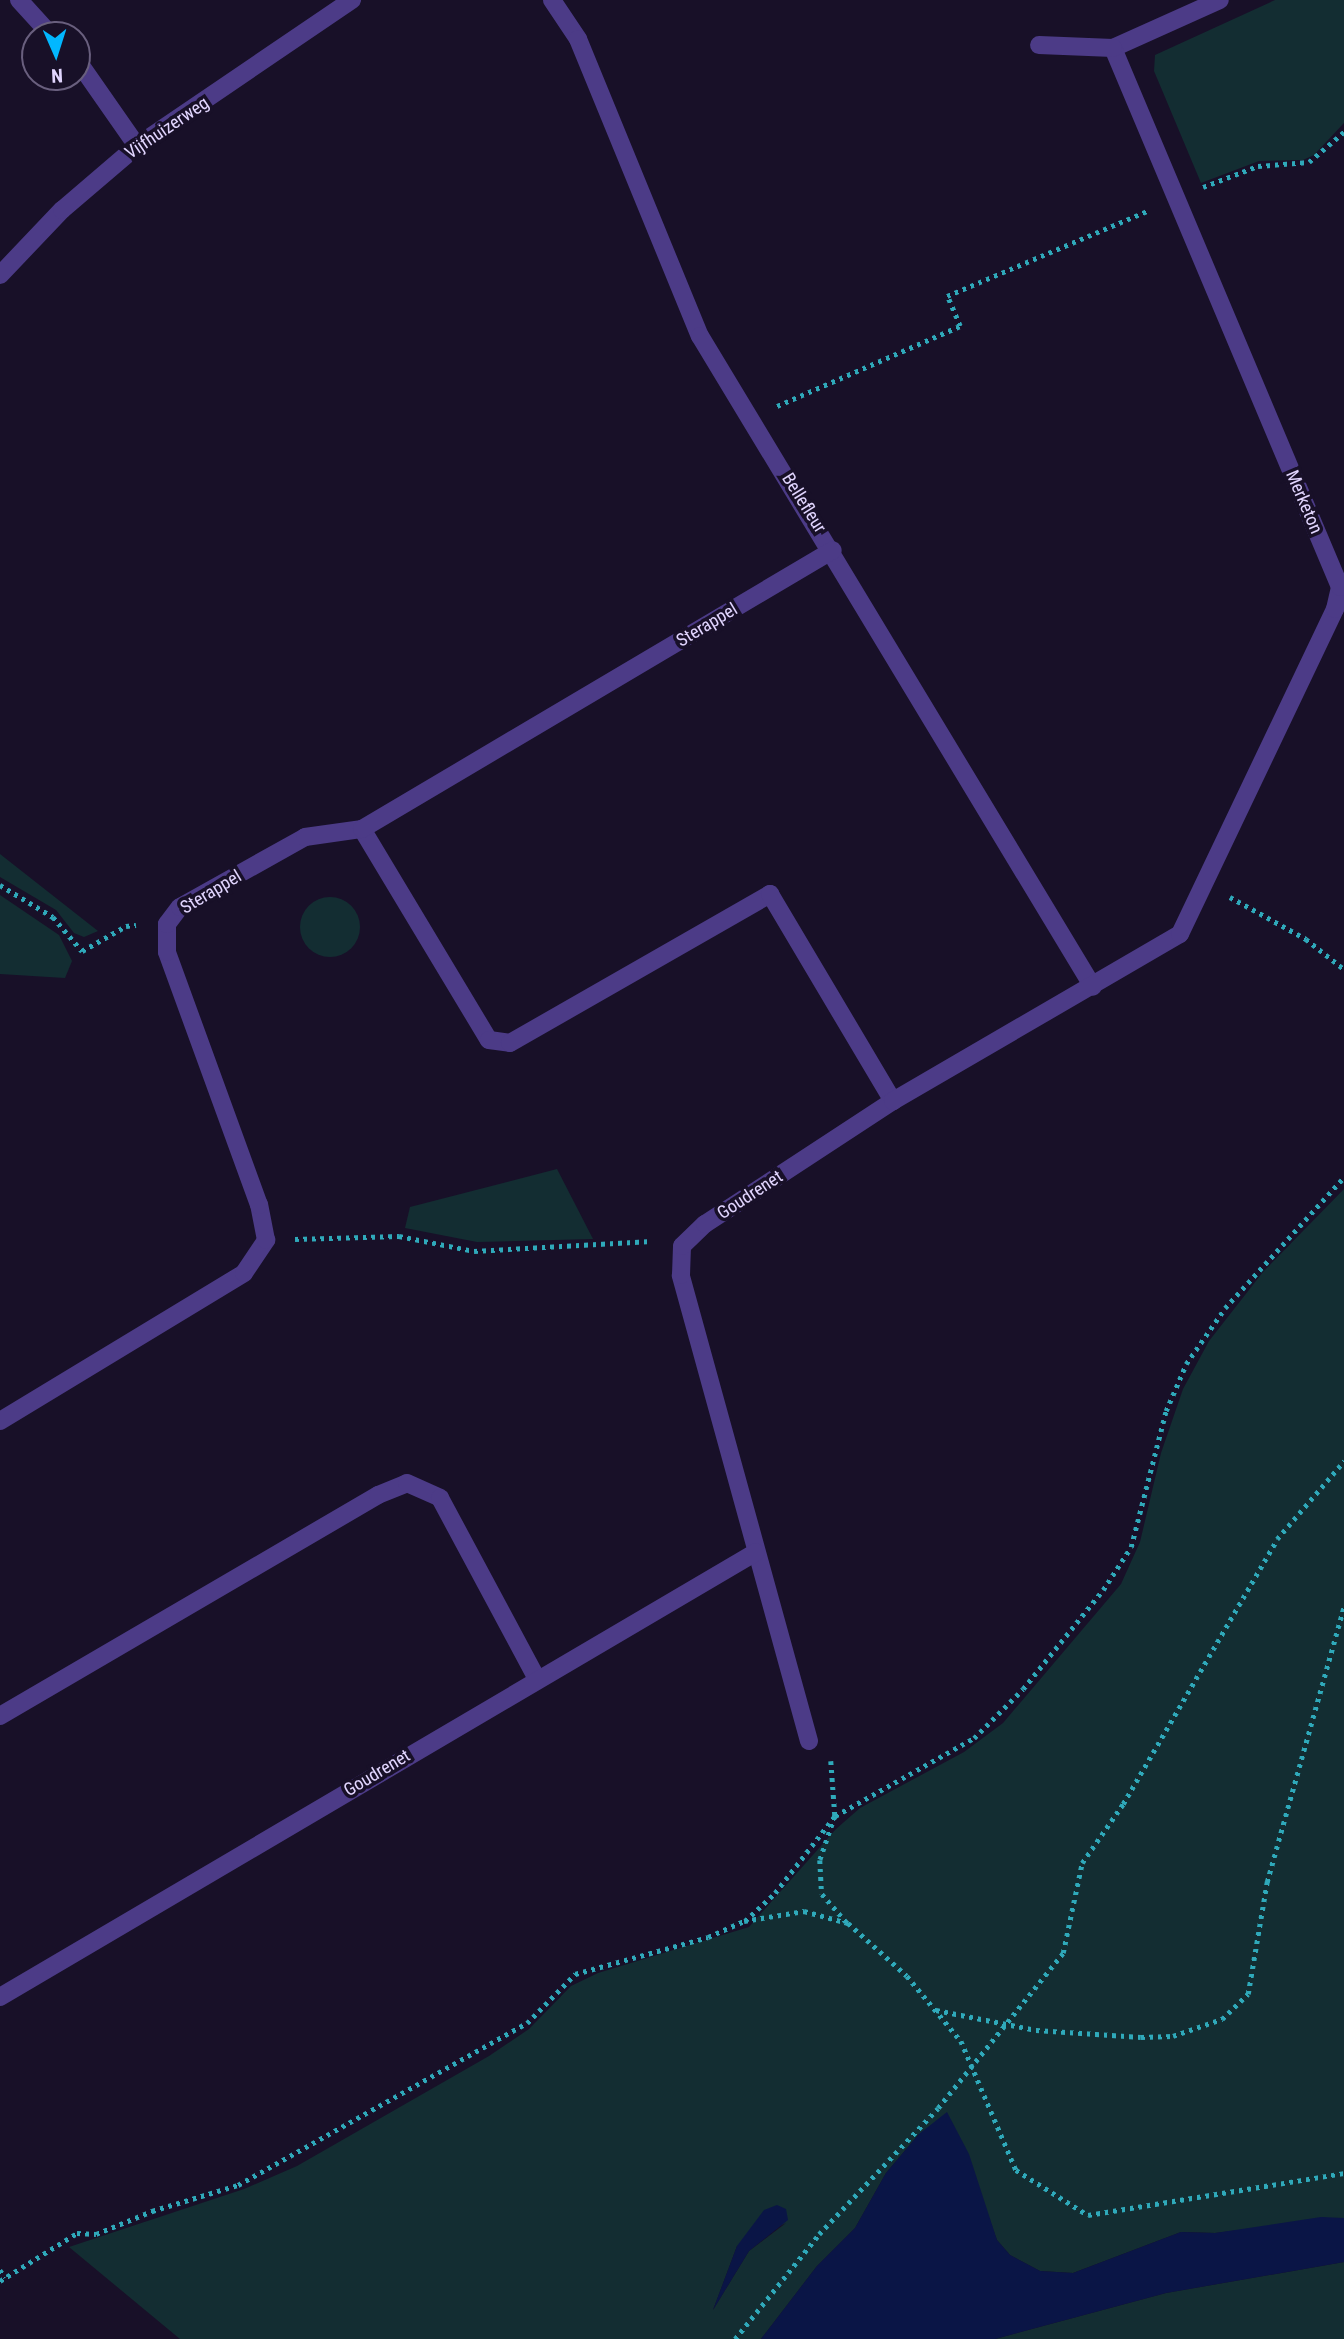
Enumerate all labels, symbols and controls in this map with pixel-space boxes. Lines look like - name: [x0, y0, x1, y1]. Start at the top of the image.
- north arrow: [21, 21, 91, 91]
- text: N: [51, 64, 63, 87]
- street label: Vijfhuizerweg: [121, 92, 213, 164]
- street label: Merketon: [1281, 467, 1327, 537]
- street label: Bellefleur: [777, 469, 831, 537]
- street label: Sterappel: [673, 598, 741, 652]
- street label: Sterappel: [177, 865, 245, 919]
- street label: Goudrenet: [713, 1166, 787, 1224]
- street label: Goudrenet: [340, 1745, 414, 1801]

